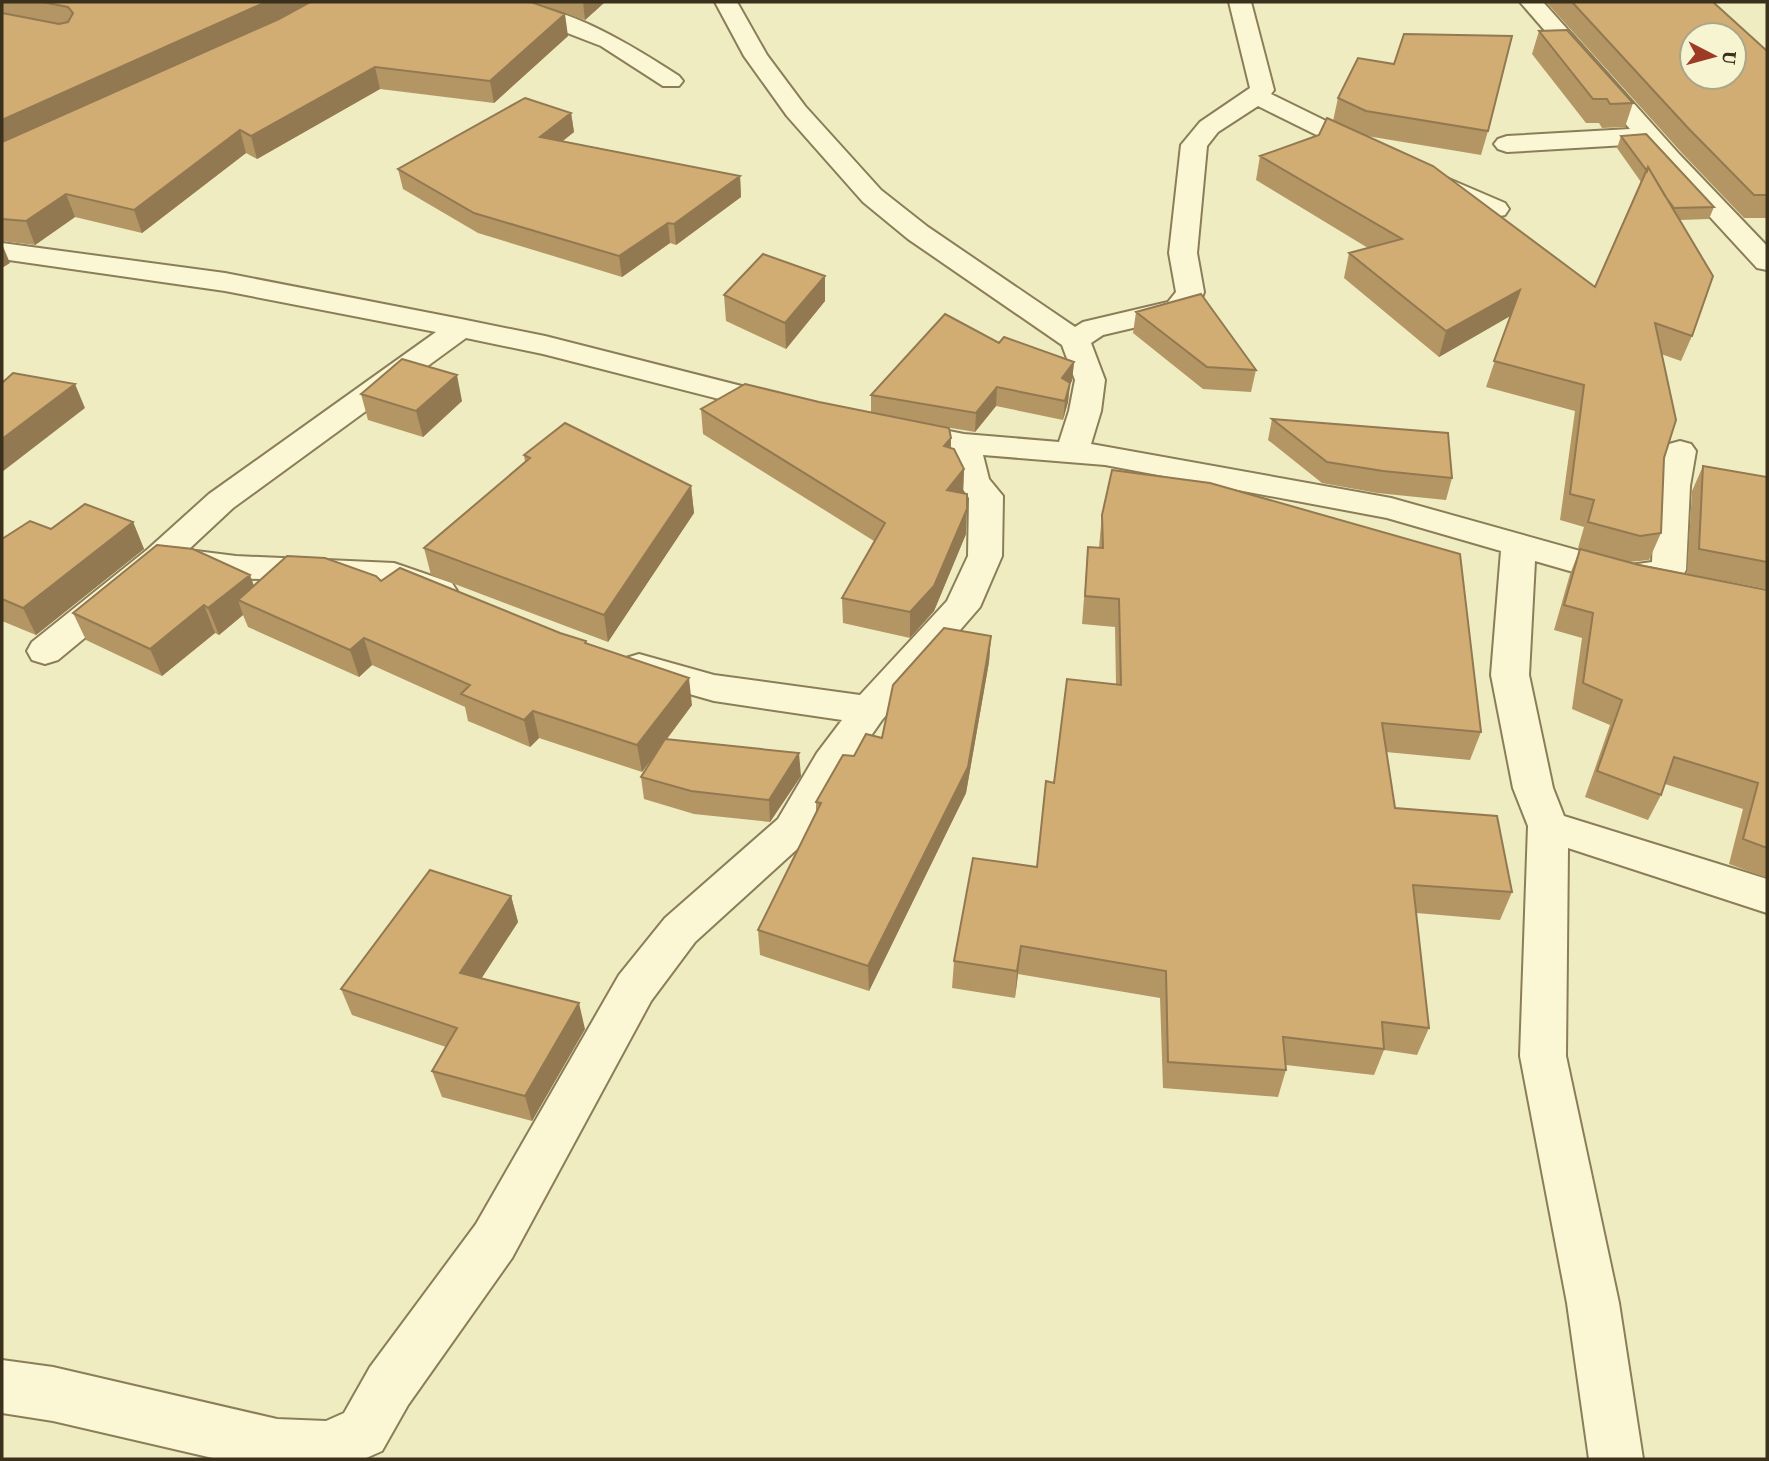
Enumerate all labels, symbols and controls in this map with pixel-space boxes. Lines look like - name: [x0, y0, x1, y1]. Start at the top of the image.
- north arrow: [1678, 21, 1748, 91]
- text: U: [1716, 50, 1744, 66]

